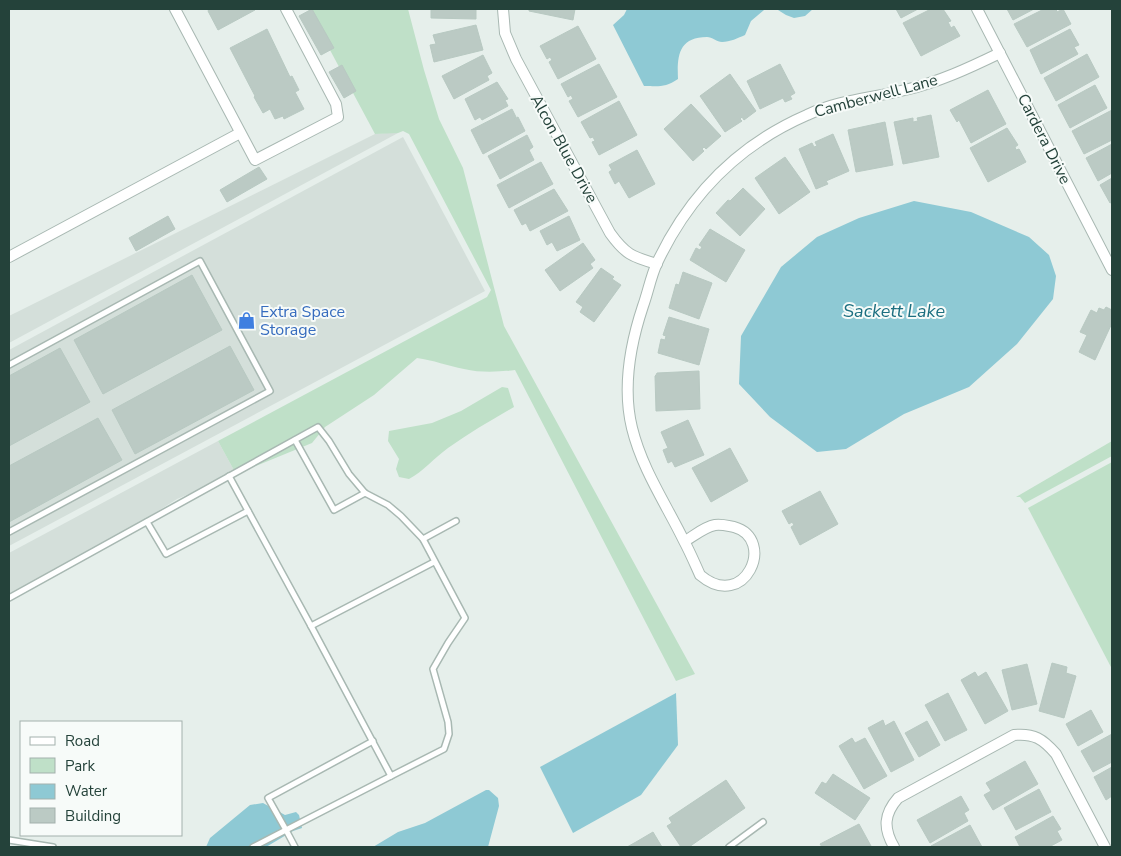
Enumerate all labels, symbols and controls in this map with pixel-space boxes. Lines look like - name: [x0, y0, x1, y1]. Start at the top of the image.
- street label: Camberwell Lane: [812, 69, 940, 123]
- street label: Cardera Drive: [1012, 90, 1076, 188]
- street label: Alcon Blue Drive: [525, 91, 603, 207]
- water label: Sackett Lake: [843, 299, 945, 323]
- place label: Extra Space Storage: [260, 301, 345, 341]
- shop icon: Extra Space Storage: [236, 311, 256, 331]
- legend: [20, 721, 182, 836]
- text: Road: [65, 731, 100, 751]
- text: Park: [65, 756, 95, 776]
- text: Water: [65, 781, 108, 801]
- text: Building: [65, 806, 121, 826]

